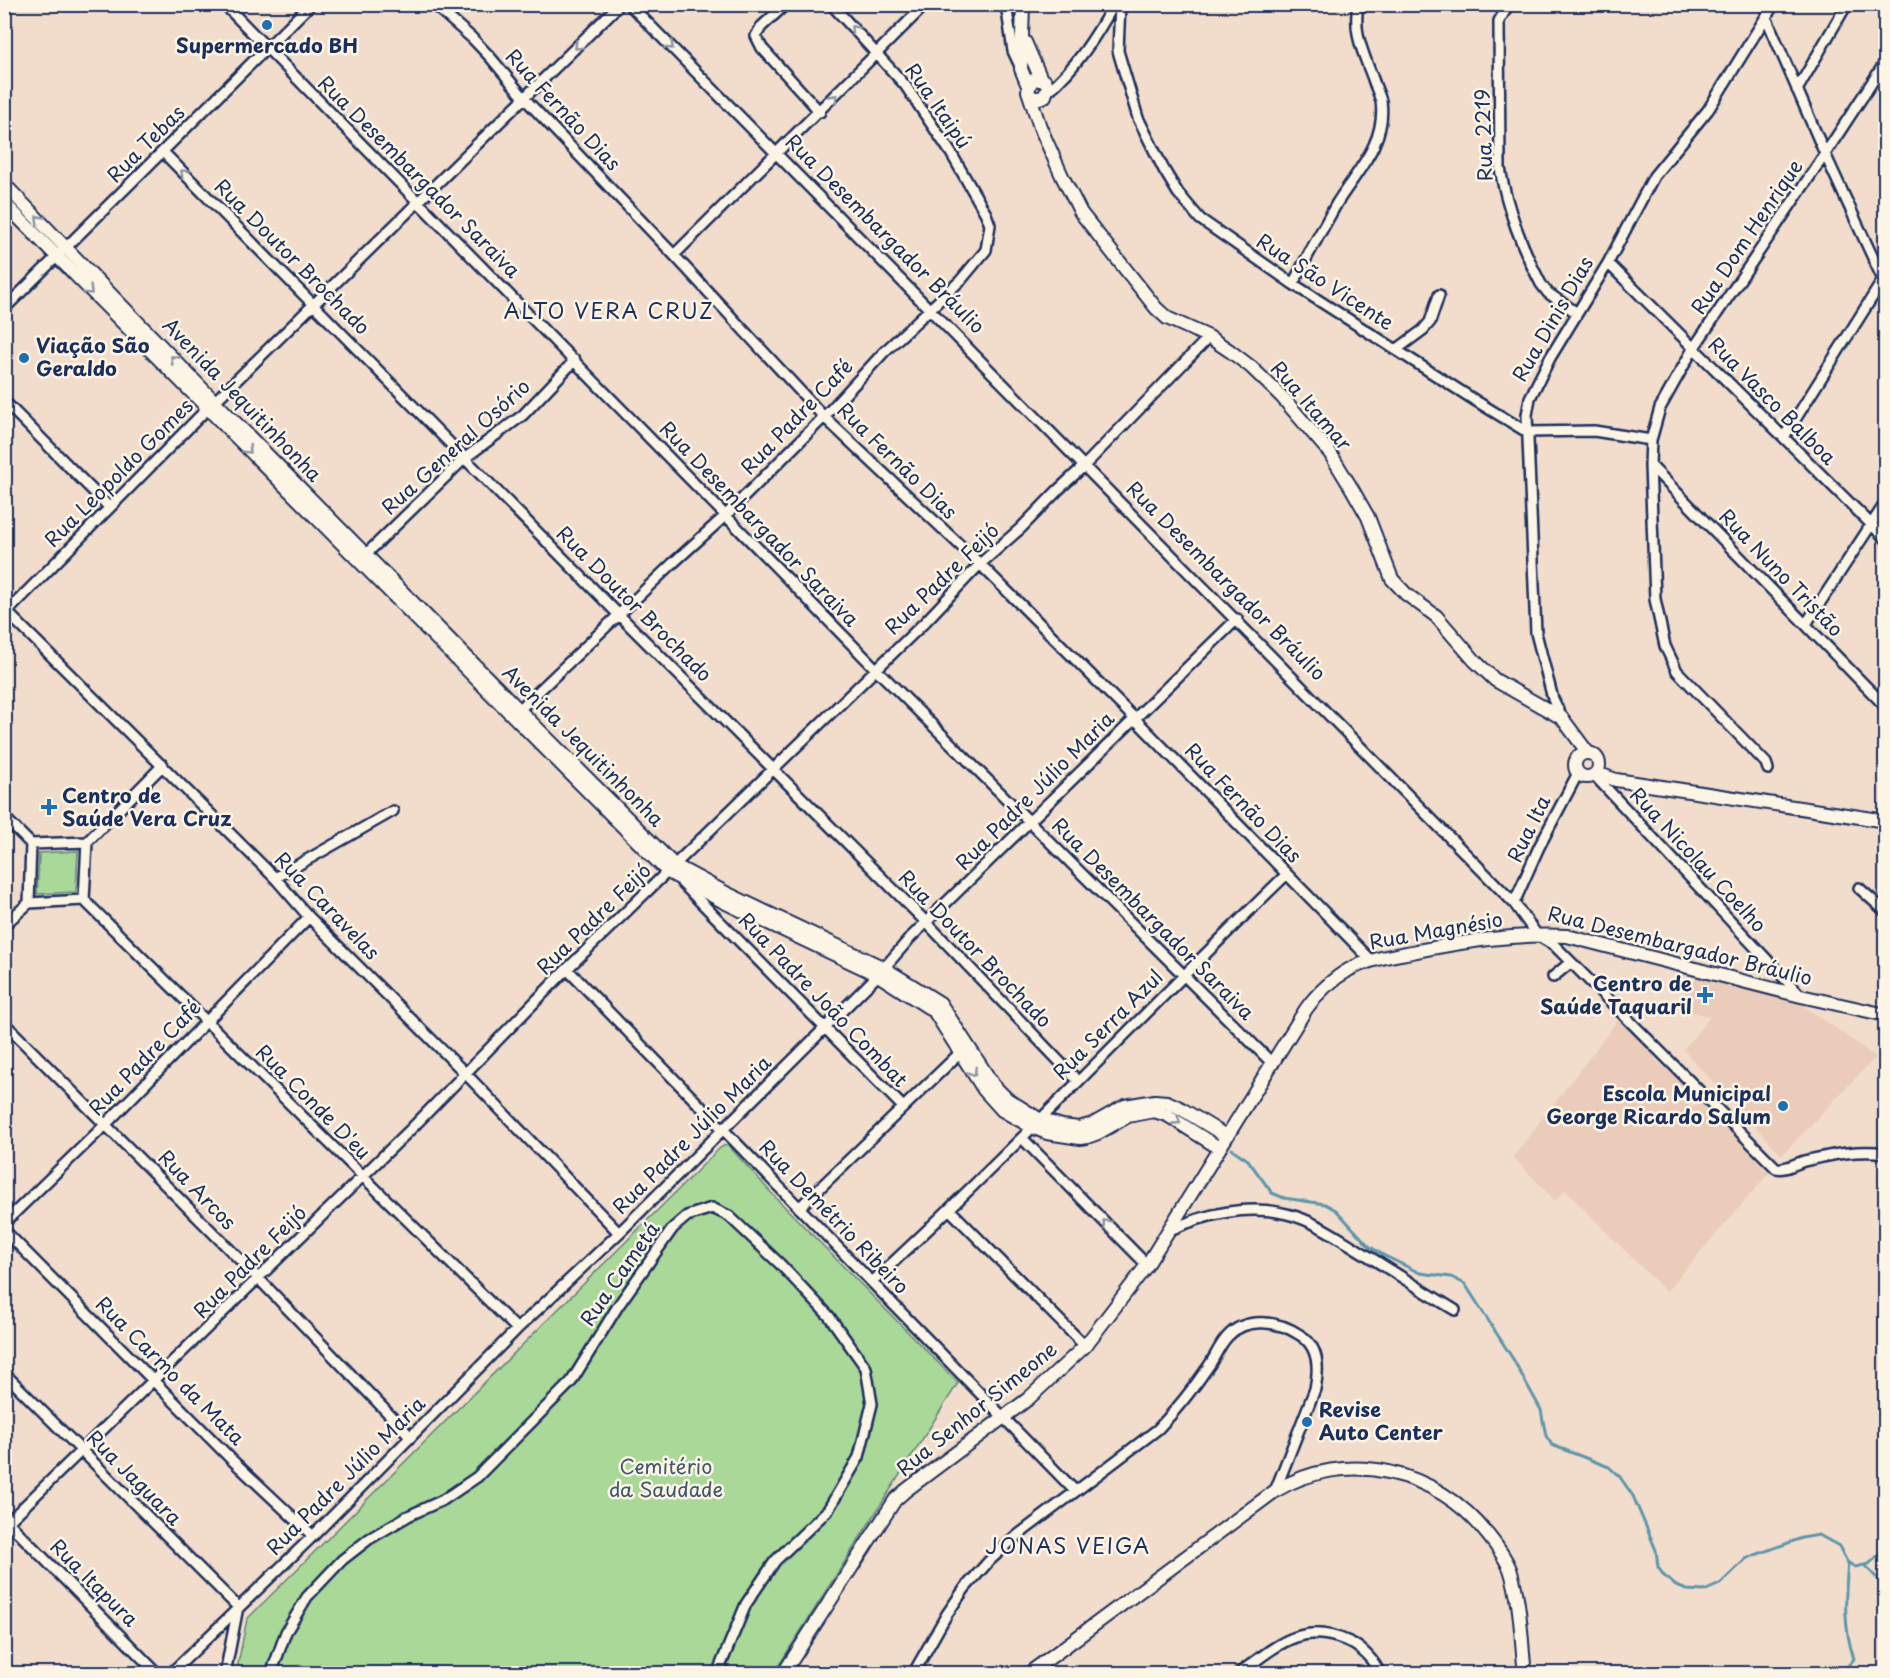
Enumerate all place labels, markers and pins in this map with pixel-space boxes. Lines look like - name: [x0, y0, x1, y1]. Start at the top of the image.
- marker: Supermercado BH: [260, 18, 274, 32]
- place label: Supermercado BH: [176, 30, 358, 60]
- place label: Viação São Geraldo: [36, 330, 150, 383]
- marker: Viação São Geraldo: [17, 351, 31, 365]
- place label: Centro de Saúde Vera Cruz: [62, 780, 232, 833]
- marker: Centro de Saúde Vera Cruz: [40, 798, 58, 816]
- place label: Centro de Saúde Taquaril: [1540, 968, 1692, 1021]
- marker: Centro de Saúde Taquaril: [1696, 986, 1714, 1004]
- place label: Escola Municipal George Ricardo Salum: [1546, 1078, 1771, 1131]
- marker: Escola Municipal George Ricardo Salum: [1776, 1099, 1790, 1113]
- place label: Revise Auto Center: [1319, 1394, 1444, 1447]
- marker: Revise Auto Center: [1300, 1415, 1314, 1429]

